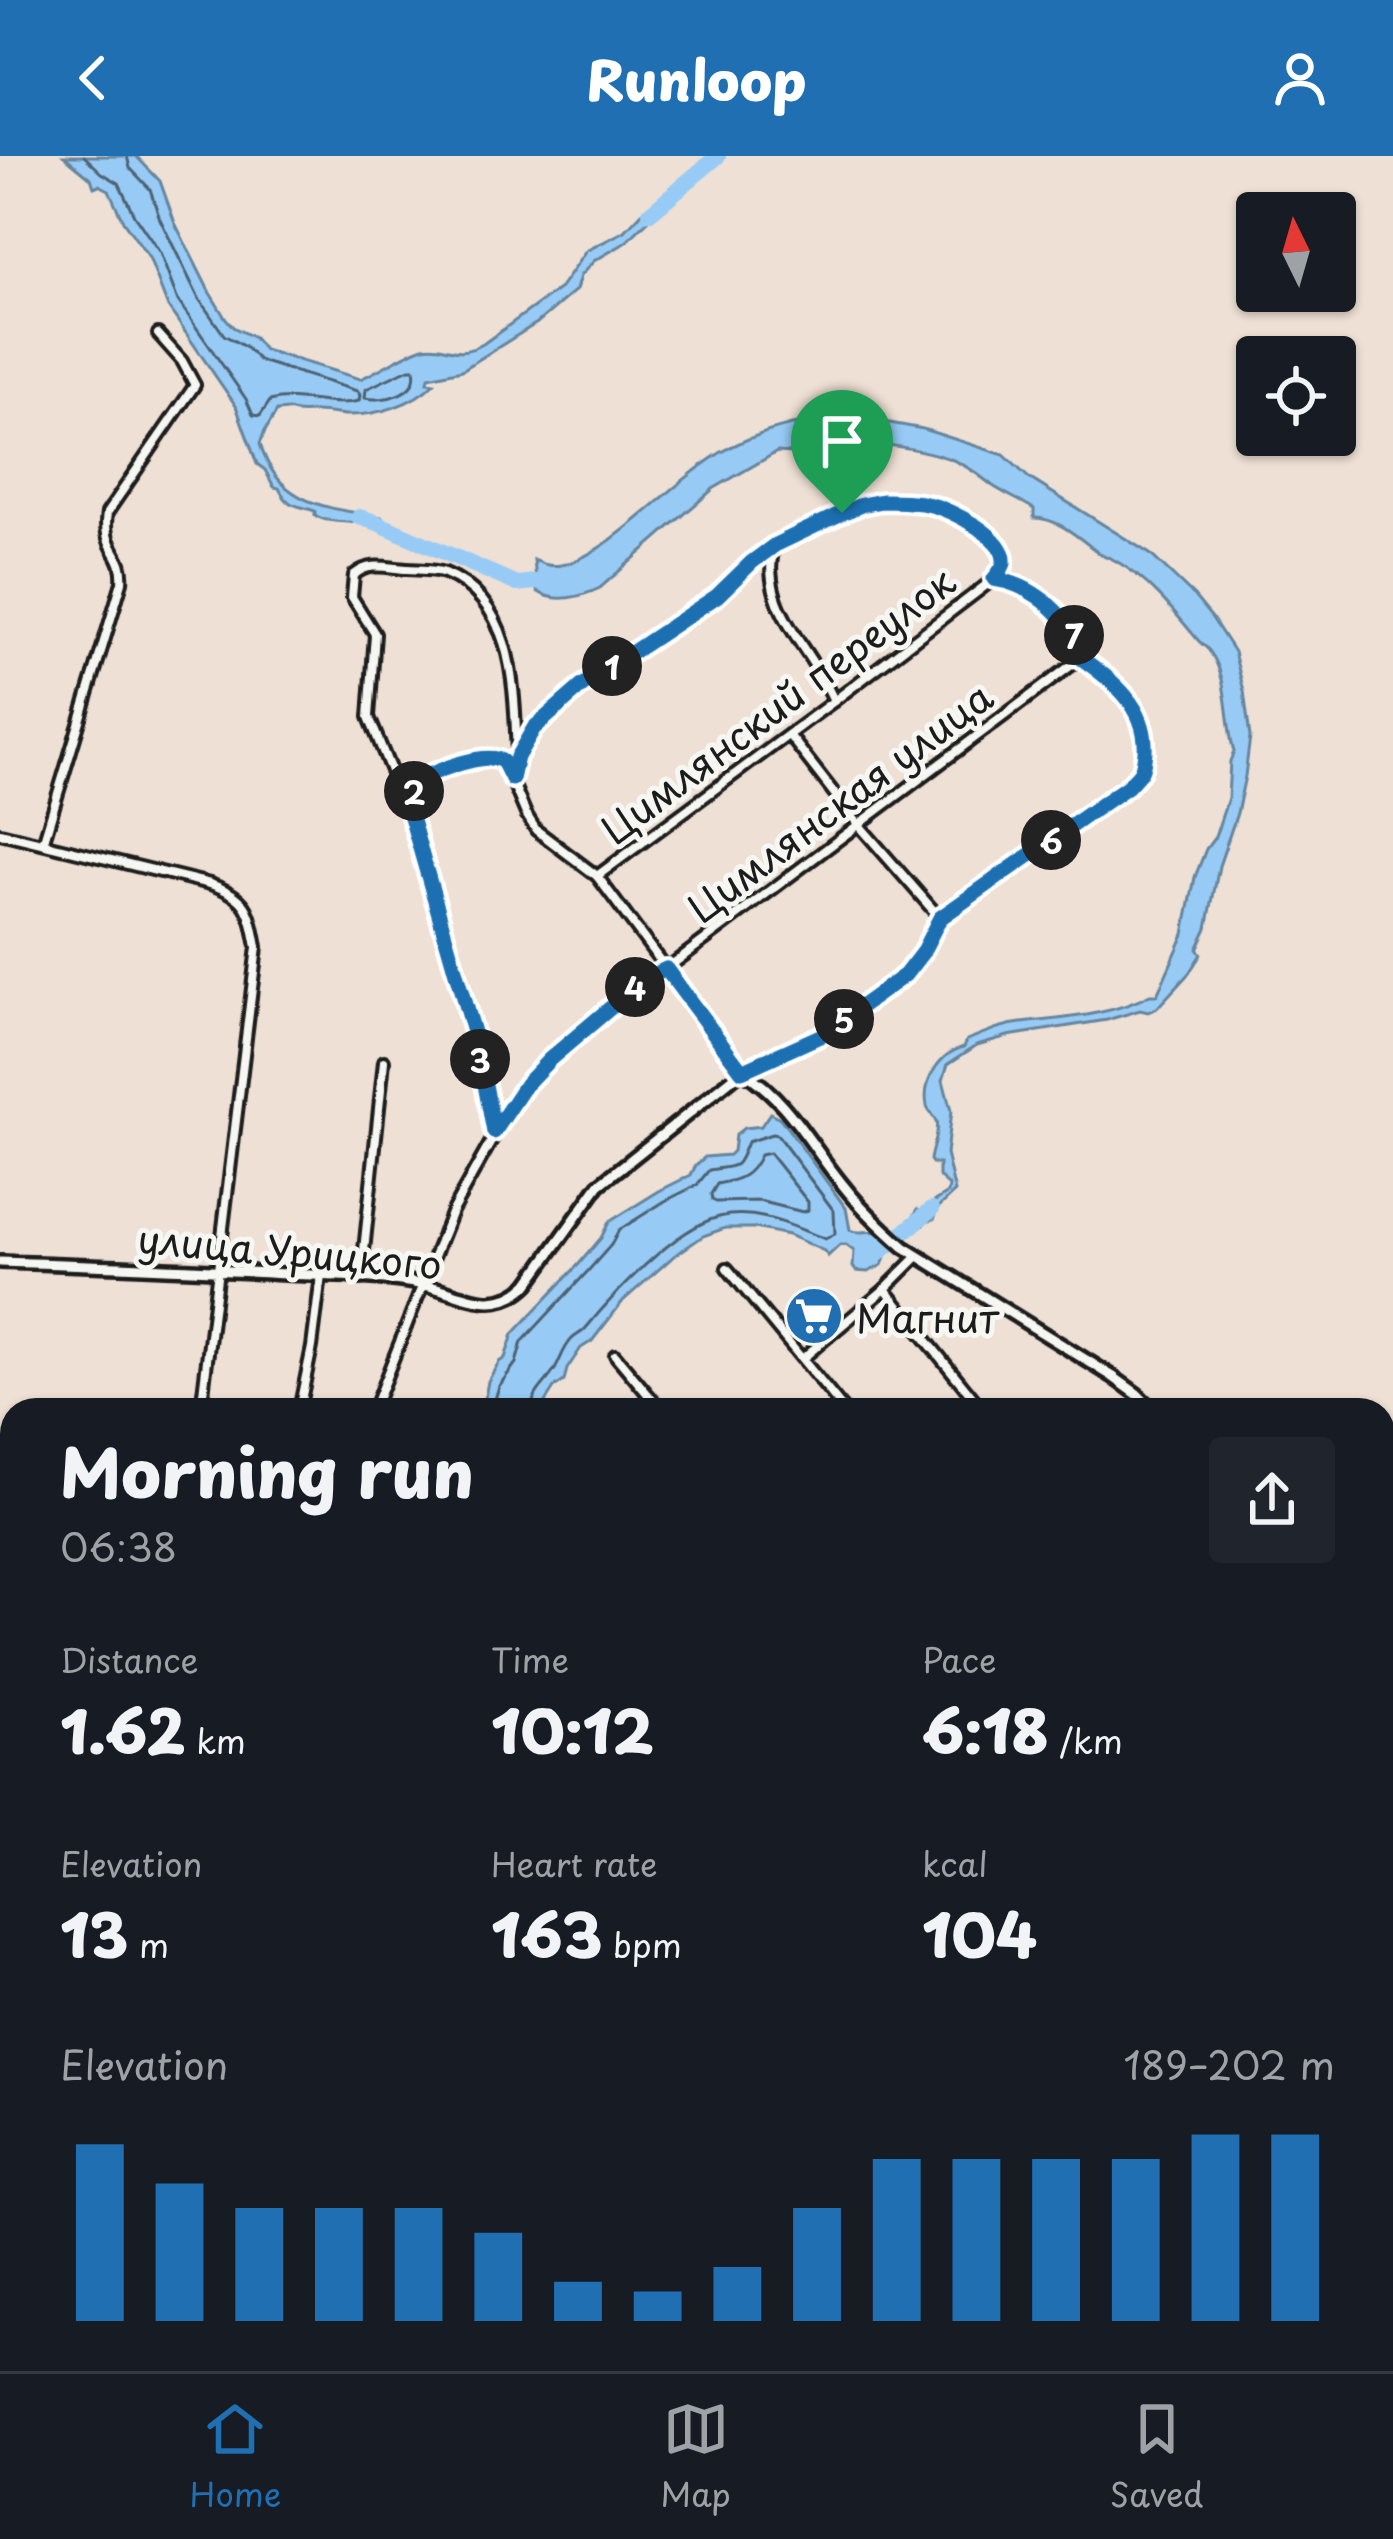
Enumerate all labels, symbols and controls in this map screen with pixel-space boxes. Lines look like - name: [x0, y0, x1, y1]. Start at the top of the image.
- text: Runloop: [587, 38, 807, 119]
- icon: back: [60, 45, 126, 111]
- icon: person: [1267, 45, 1333, 111]
- north arrow: [1236, 192, 1356, 312]
- map controls: [1236, 192, 1356, 456]
- button: locate: [1236, 336, 1356, 456]
- pin: [791, 390, 893, 513]
- icon: arrive: [809, 408, 875, 474]
- street label: Цимлянский переулок: [588, 551, 967, 857]
- pin: 7: [1044, 605, 1104, 665]
- text: 7: [1065, 610, 1083, 660]
- pin: 1: [582, 636, 642, 696]
- text: 1: [604, 641, 620, 691]
- street label: Цимлянская улица: [674, 666, 1004, 935]
- pin: 2: [384, 761, 444, 821]
- text: 2: [402, 766, 426, 816]
- pin: 6: [1021, 810, 1081, 870]
- text: 6: [1039, 815, 1063, 865]
- pin: 4: [605, 957, 665, 1017]
- text: 4: [624, 962, 646, 1012]
- pin: 5: [814, 989, 874, 1049]
- text: 5: [833, 994, 855, 1044]
- pin: 3: [450, 1029, 510, 1089]
- text: 3: [469, 1034, 491, 1084]
- street label: улица Урицкого: [135, 1207, 445, 1293]
- supermarket icon: Магнит: [783, 1285, 845, 1347]
- place label: Магнит: [856, 1287, 1000, 1346]
- text: Morning run: [60, 1421, 474, 1520]
- button: share: [1209, 1437, 1335, 1563]
- text: 06:38: [60, 1516, 177, 1575]
- text: Distance: [60, 1634, 198, 1684]
- text: Time: [491, 1634, 569, 1684]
- text: Pace: [922, 1634, 996, 1684]
- text: 1.62: [60, 1684, 185, 1774]
- text: 10:12: [491, 1684, 654, 1774]
- text: 6:18: [922, 1684, 1049, 1774]
- text: km: [185, 1715, 246, 1765]
- text: /km: [1049, 1715, 1123, 1765]
- text: Elevation: [60, 1838, 202, 1888]
- text: Heart rate: [491, 1838, 658, 1888]
- text: kcal: [922, 1838, 988, 1888]
- text: 13: [60, 1888, 128, 1978]
- text: 163: [491, 1888, 603, 1978]
- text: 104: [922, 1888, 1037, 1978]
- text: m: [128, 1919, 169, 1969]
- text: bpm: [603, 1919, 682, 1969]
- text: Elevation: [60, 2034, 228, 2093]
- text: 189–202 m: [1123, 2034, 1335, 2093]
- tab: Home: [190, 2396, 281, 2518]
- tab: Map: [660, 2396, 731, 2518]
- tab: Saved: [1110, 2396, 1203, 2518]

